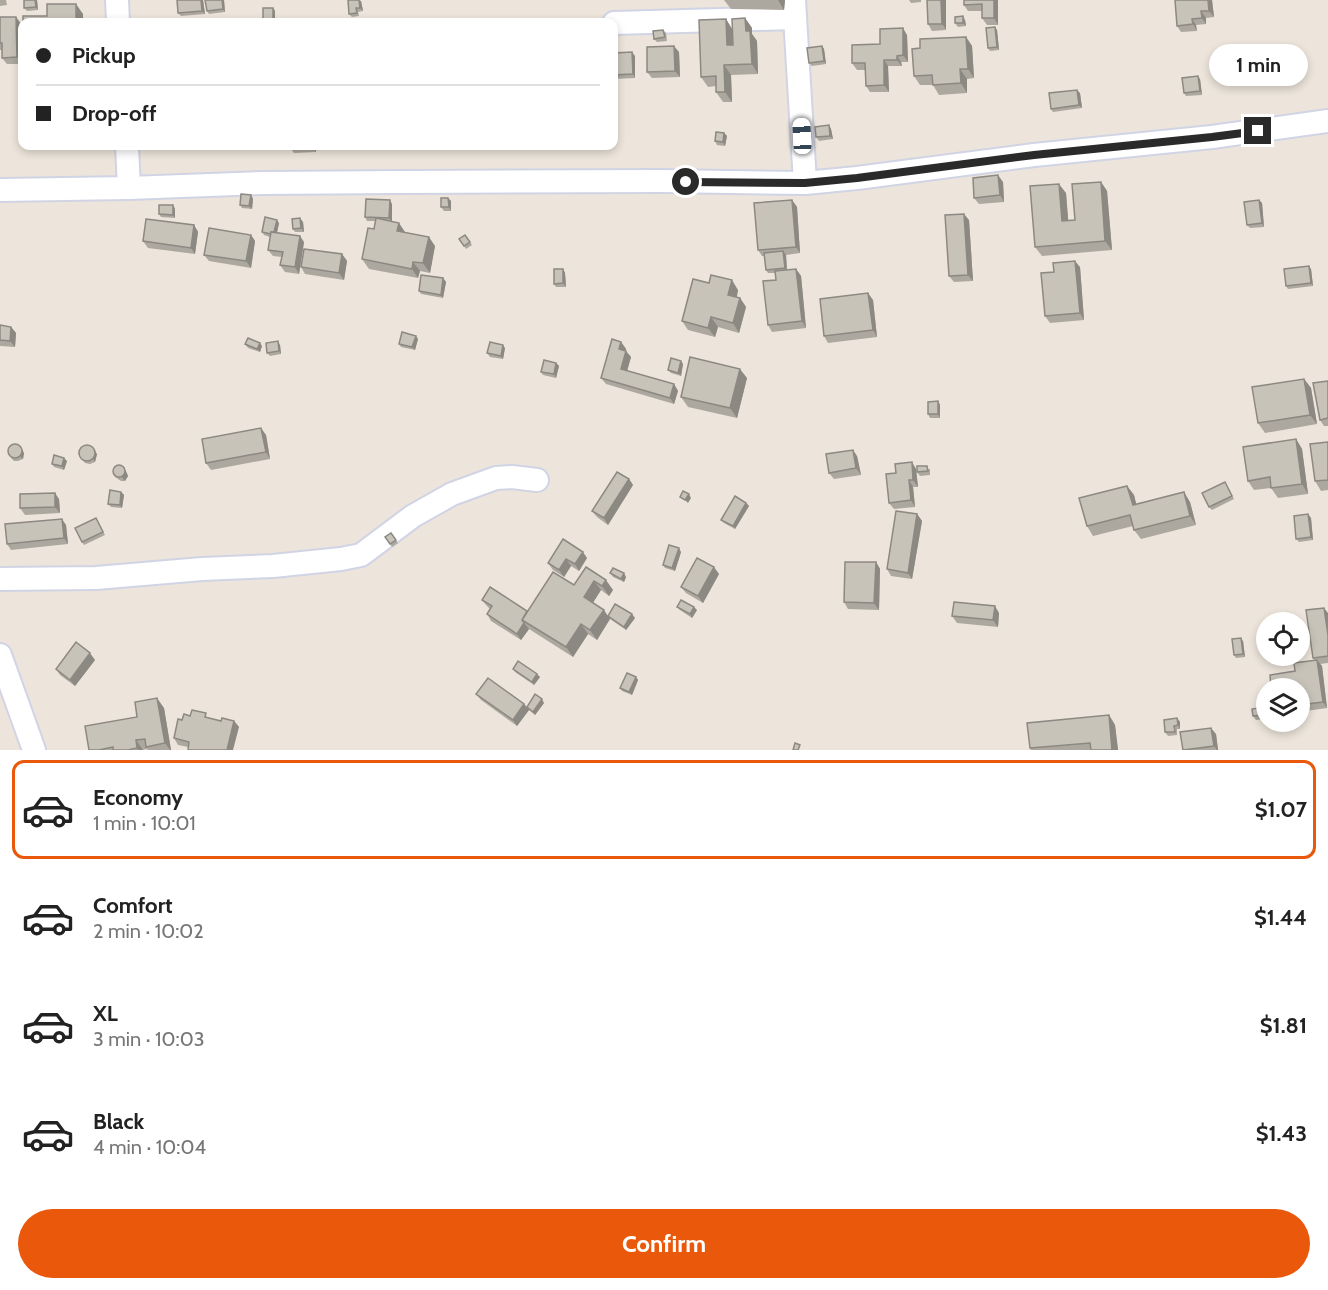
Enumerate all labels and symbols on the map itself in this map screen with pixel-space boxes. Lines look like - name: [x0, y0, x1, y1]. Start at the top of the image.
- callout: 1 min: [1208, 44, 1308, 86]
- route end: [1244, 117, 1271, 144]
- car: [792, 118, 812, 154]
- route start: [672, 168, 699, 195]

